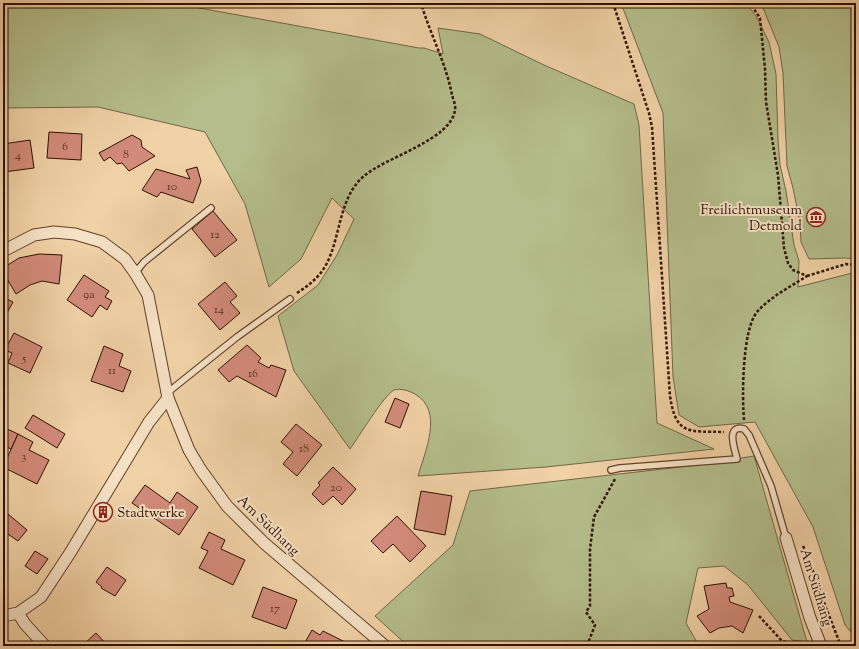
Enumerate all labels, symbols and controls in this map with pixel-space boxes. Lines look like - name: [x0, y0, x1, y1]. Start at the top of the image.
- house number: 6: [62, 138, 68, 156]
- house number: 8: [123, 146, 129, 164]
- house number: 4: [15, 147, 21, 165]
- house number: 10: [167, 178, 177, 196]
- place label: Freilichtmuseum Detmold: [701, 201, 802, 237]
- museum icon: Freilichtmuseum Detmold: [805, 206, 827, 228]
- house number: 12: [210, 226, 220, 244]
- house number: 9a: [83, 286, 95, 304]
- house number: 14: [214, 301, 224, 319]
- house number: 5: [21, 350, 26, 368]
- house number: 11: [108, 362, 116, 380]
- house number: 16: [248, 365, 258, 383]
- house number: 18: [299, 440, 309, 458]
- house number: 3: [22, 448, 27, 466]
- house number: 20: [330, 479, 342, 497]
- street label: Am Südhang: [232, 491, 303, 561]
- building icon: Stadtwerke: [92, 501, 114, 523]
- place label: Stadtwerke: [117, 504, 185, 524]
- street label: Am Südhang: [794, 546, 836, 629]
- house number: 17: [270, 600, 280, 618]

